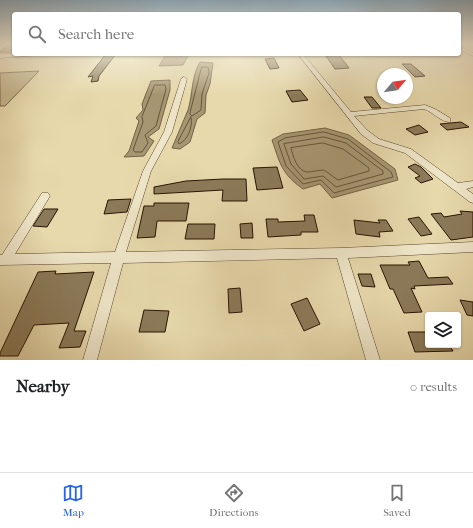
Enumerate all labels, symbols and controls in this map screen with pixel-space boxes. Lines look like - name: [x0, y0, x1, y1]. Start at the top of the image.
- search box: [12, 12, 461, 56]
- icon: search: [26, 23, 48, 45]
- text: Search here: [58, 25, 134, 43]
- north arrow: [377, 68, 413, 104]
- map controls: [425, 312, 461, 348]
- button: layers: [425, 312, 461, 348]
- text: Nearby: [16, 376, 70, 396]
- text: 0 results: [410, 379, 457, 394]
- tab: Map: [62, 482, 84, 519]
- tab: Directions: [209, 482, 259, 519]
- tab: Saved: [383, 482, 411, 519]

